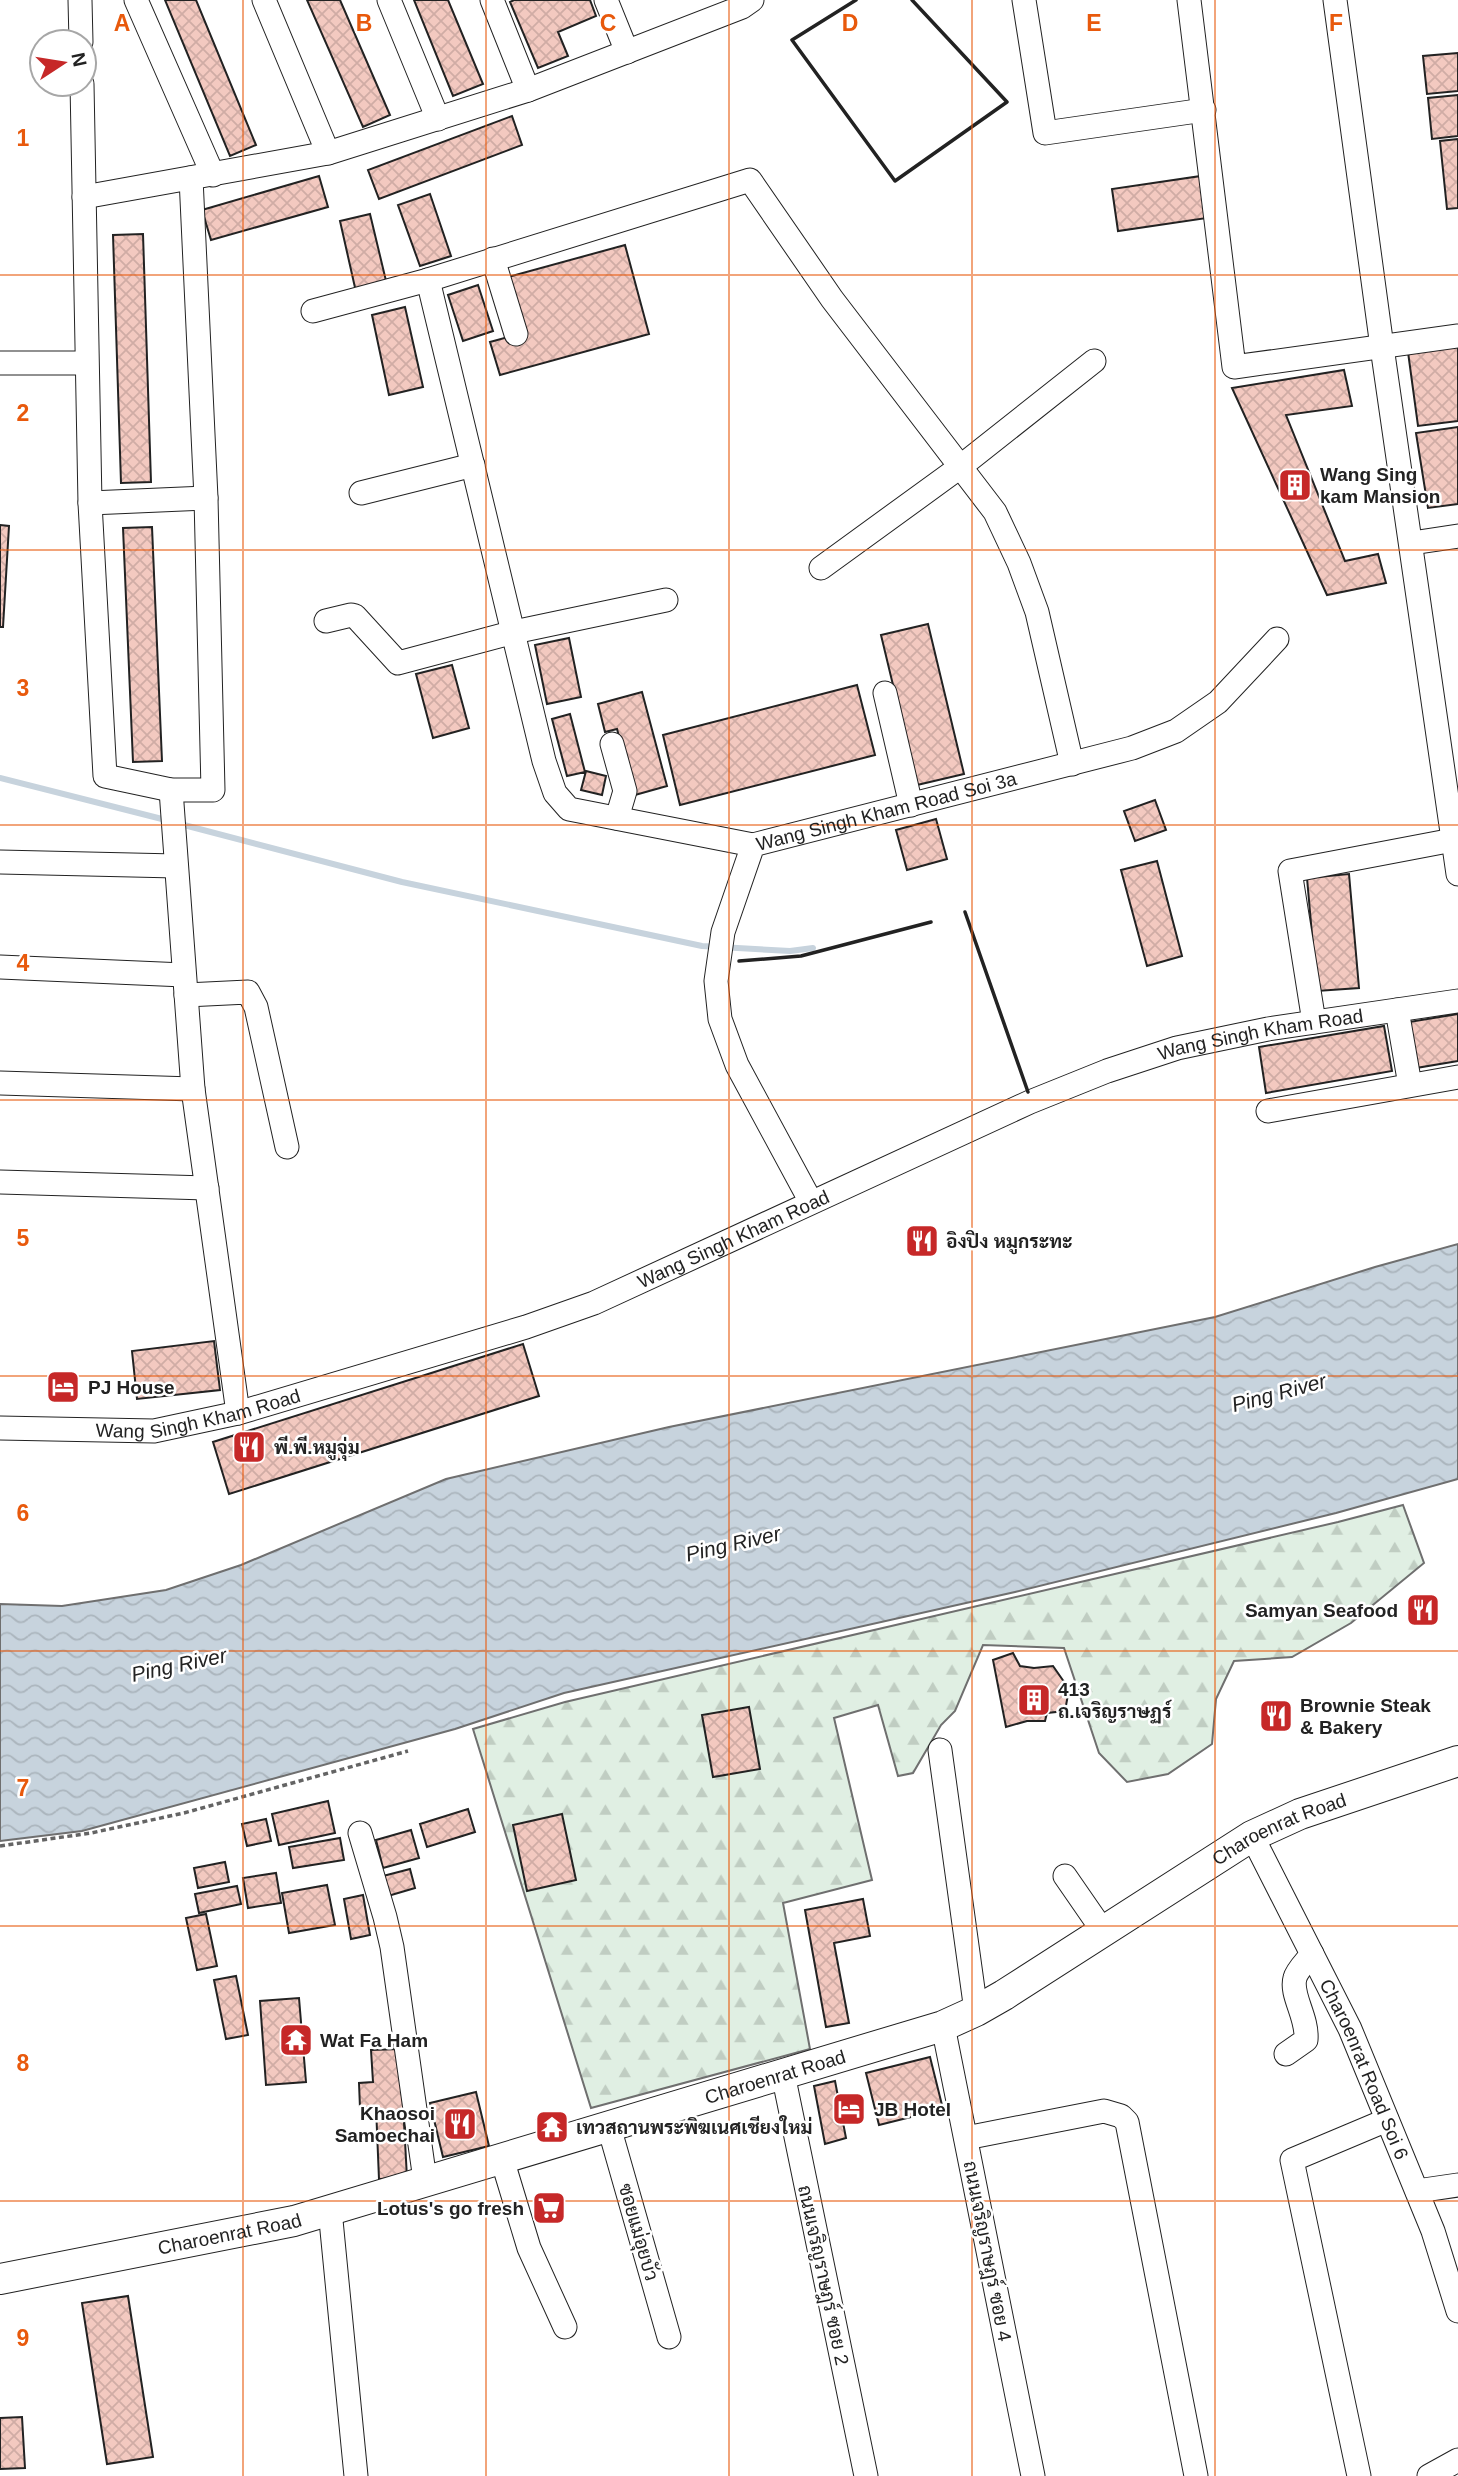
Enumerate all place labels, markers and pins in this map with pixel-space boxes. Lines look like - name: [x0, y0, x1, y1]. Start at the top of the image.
- place label: Wang Sing kam Mansion: [1320, 464, 1440, 507]
- building icon: Wang Sing kam Mansion: [1276, 466, 1314, 504]
- restaurant icon: อิงปิง หมูกระทะ: [903, 1222, 941, 1260]
- place label: อิงปิง หมูกระทะ: [946, 1229, 1072, 1255]
- hotel icon: PJ House: [44, 1368, 82, 1406]
- place label: PJ House: [88, 1377, 175, 1398]
- restaurant icon: พี.พี.หมูจุ่ม: [230, 1428, 268, 1466]
- place label: พี.พี.หมูจุ่ม: [274, 1435, 360, 1462]
- restaurant icon: Samyan Seafood: [1404, 1591, 1442, 1629]
- place label: Samyan Seafood: [1245, 1600, 1398, 1621]
- place label: 413 ถ.เจริญราษฏร์: [1058, 1679, 1173, 1724]
- building icon: 413 ถ.เจริญราษฏร์: [1015, 1681, 1053, 1719]
- place label: Brownie Steak & Bakery: [1300, 1695, 1431, 1738]
- restaurant icon: Brownie Steak & Bakery: [1257, 1697, 1295, 1735]
- temple icon: Wat Fa Ham: [277, 2021, 315, 2059]
- place label: Wat Fa Ham: [320, 2030, 428, 2051]
- hotel icon: JB Hotel: [830, 2090, 868, 2128]
- place label: JB Hotel: [874, 2099, 951, 2120]
- place label: Khaosoi Samoechai: [335, 2103, 435, 2146]
- restaurant icon: Khaosoi Samoechai: [441, 2105, 479, 2143]
- temple icon: เทวสถานพระพิฆเนศเชียงใหม่: [533, 2108, 571, 2146]
- place label: เทวสถานพระพิฆเนศเชียงใหม่: [576, 2115, 812, 2138]
- supermarket icon: Lotus's go fresh: [530, 2189, 568, 2227]
- place label: Lotus's go fresh: [377, 2198, 524, 2219]

